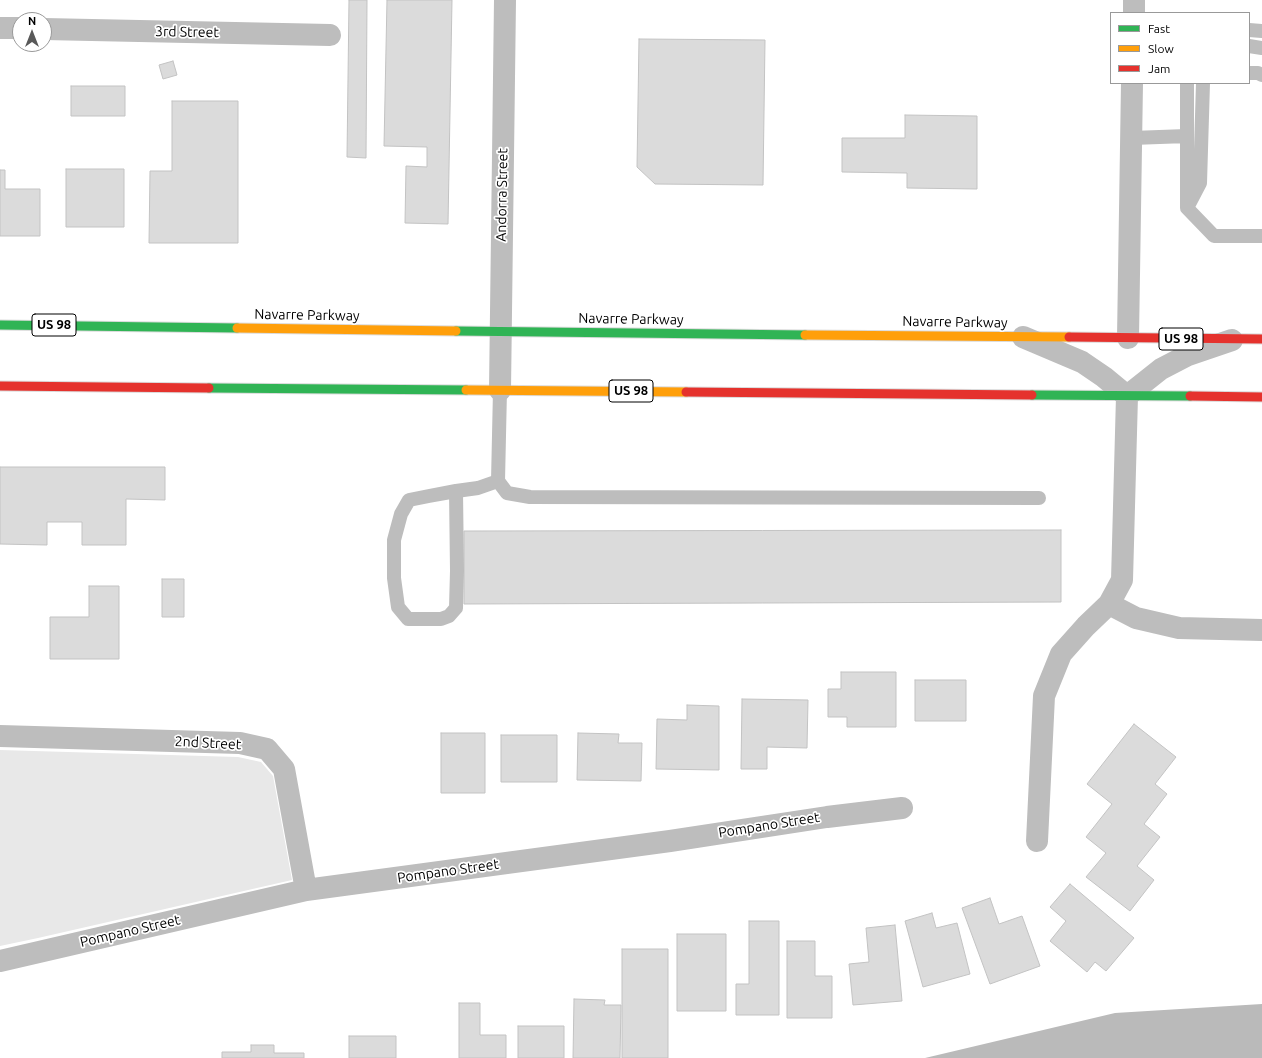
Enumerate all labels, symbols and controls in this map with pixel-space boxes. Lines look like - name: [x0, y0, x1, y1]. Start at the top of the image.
- north arrow: [12, 12, 52, 52]
- legend: [1110, 12, 1250, 84]
- text: N: [28, 15, 36, 27]
- text: Fast: [1148, 22, 1170, 35]
- street label: 3rd Street: [155, 23, 219, 41]
- text: Slow: [1148, 42, 1174, 55]
- text: Jam: [1148, 62, 1170, 75]
- street label: Andorra Street: [493, 148, 511, 242]
- street label: Navarre Parkway: [254, 306, 360, 324]
- street label: Navarre Parkway: [578, 310, 684, 328]
- street label: Navarre Parkway: [902, 313, 1008, 331]
- road number: US 98: [32, 314, 76, 336]
- road number: US 98: [1159, 328, 1203, 350]
- road number: US 98: [609, 380, 653, 402]
- street label: 2nd Street: [174, 733, 242, 753]
- street label: Pompano Street: [717, 809, 821, 841]
- street label: Pompano Street: [396, 856, 500, 886]
- street label: Pompano Street: [78, 911, 182, 951]

